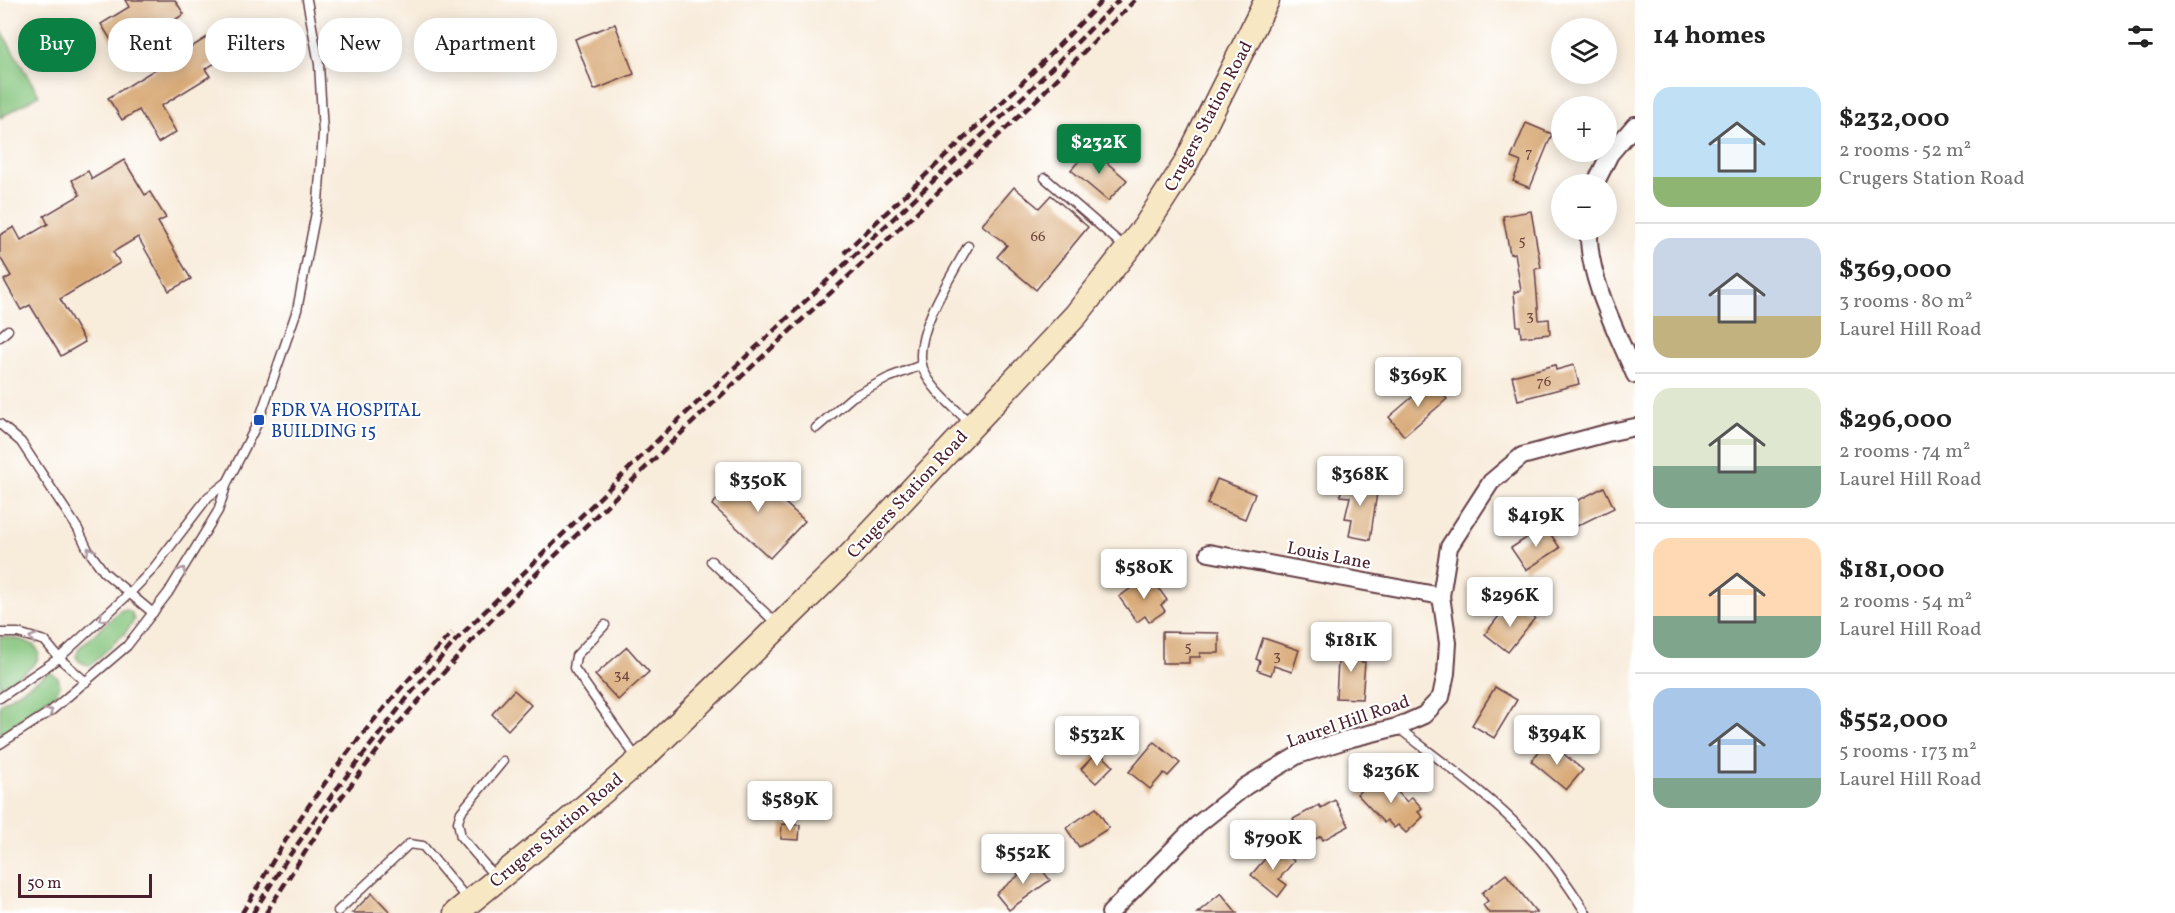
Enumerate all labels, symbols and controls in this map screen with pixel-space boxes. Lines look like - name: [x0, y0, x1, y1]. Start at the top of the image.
- chip: Buy: [18, 18, 96, 72]
- chip: Rent: [108, 18, 193, 72]
- chip: Filters: [205, 18, 306, 72]
- chip: New: [318, 18, 402, 72]
- chip: Apartment: [414, 18, 557, 72]
- map controls: [1551, 18, 1617, 240]
- button: layers: [1551, 18, 1617, 84]
- text: 14 homes: [1653, 18, 1766, 54]
- icon: filters: [2124, 20, 2157, 53]
- street label: Crugers Station Road: [1159, 37, 1260, 196]
- button: +: [1551, 96, 1617, 162]
- text: $232,000: [1839, 101, 1950, 137]
- icon: home: [1701, 111, 1773, 183]
- pin: $232K: [1057, 124, 1141, 175]
- text: $232K: [1071, 129, 1127, 157]
- text: 2 rooms · 52 m²: [1839, 137, 1971, 165]
- house number: 7: [1525, 143, 1533, 164]
- text: Crugers Station Road: [1839, 165, 2025, 193]
- button: −: [1551, 174, 1617, 240]
- house number: 66: [1030, 227, 1046, 248]
- house number: 5: [1518, 231, 1526, 252]
- text: $369,000: [1839, 252, 1951, 288]
- icon: home: [1701, 262, 1773, 334]
- text: 3 rooms · 80 m²: [1839, 288, 1972, 316]
- house number: 3: [1526, 306, 1534, 327]
- text: Laurel Hill Road: [1839, 316, 1981, 344]
- pin: $369K: [1376, 357, 1460, 408]
- text: $369K: [1389, 362, 1447, 390]
- house number: 76: [1537, 372, 1551, 393]
- place label: FDR VA HOSPITAL BUILDING 15: [271, 399, 421, 445]
- text: $296,000: [1839, 402, 1952, 438]
- icon: home: [1701, 412, 1773, 484]
- marker: FDR VA HOSPITAL BUILDING 15: [252, 413, 266, 427]
- street label: Crugers Station Road: [842, 425, 974, 565]
- text: 2 rooms · 74 m²: [1839, 438, 1970, 466]
- pin: $368K: [1318, 456, 1402, 507]
- text: $368K: [1331, 461, 1389, 489]
- pin: $350K: [716, 462, 800, 513]
- text: Laurel Hill Road: [1839, 466, 1981, 494]
- text: $350K: [729, 467, 787, 495]
- pin: $419K: [1494, 497, 1578, 548]
- text: $419K: [1508, 502, 1564, 530]
- street label: Louis Lane: [1285, 536, 1373, 577]
- one-way arrow: [86, 547, 98, 557]
- pin: $580K: [1102, 549, 1186, 600]
- text: $181,000: [1839, 552, 1945, 588]
- text: $580K: [1115, 554, 1173, 582]
- icon: home: [1701, 562, 1773, 634]
- one-way arrow: [174, 567, 186, 577]
- pin: $296K: [1468, 577, 1552, 628]
- text: $296K: [1481, 582, 1539, 610]
- text: 2 rooms · 54 m²: [1839, 588, 1972, 616]
- one-way arrow: [99, 611, 110, 622]
- text: Laurel Hill Road: [1839, 616, 1981, 644]
- pin: $181K: [1309, 622, 1393, 673]
- text: $181K: [1325, 627, 1377, 655]
- one-way arrow: [28, 633, 39, 645]
- house number: 5: [1184, 637, 1192, 658]
- house number: 3: [1273, 646, 1281, 667]
- house number: 34: [614, 665, 630, 686]
- street label: Laurel Hill Road: [1284, 690, 1413, 755]
- text: $552,000: [1839, 702, 1948, 738]
- one-way arrow: [42, 708, 53, 719]
- icon: home: [1701, 712, 1773, 784]
- pin: $394K: [1515, 715, 1599, 766]
- pin: $532K: [1055, 716, 1139, 767]
- text: $394K: [1528, 720, 1586, 748]
- text: $532K: [1069, 721, 1125, 749]
- text: 5 rooms · 173 m²: [1839, 738, 1977, 766]
- pin: $236K: [1349, 753, 1433, 804]
- text: $236K: [1363, 758, 1419, 786]
- text: Laurel Hill Road: [1839, 766, 1981, 794]
- street label: Crugers Station Road: [485, 768, 629, 894]
- pin: $589K: [748, 781, 832, 832]
- text: $589K: [761, 786, 819, 814]
- pin: $790K: [1231, 820, 1315, 871]
- text: $790K: [1244, 825, 1302, 853]
- pin: $552K: [981, 834, 1065, 885]
- text: $552K: [995, 839, 1051, 867]
- scale bar: [18, 871, 152, 898]
- text: 50 m: [27, 873, 61, 895]

